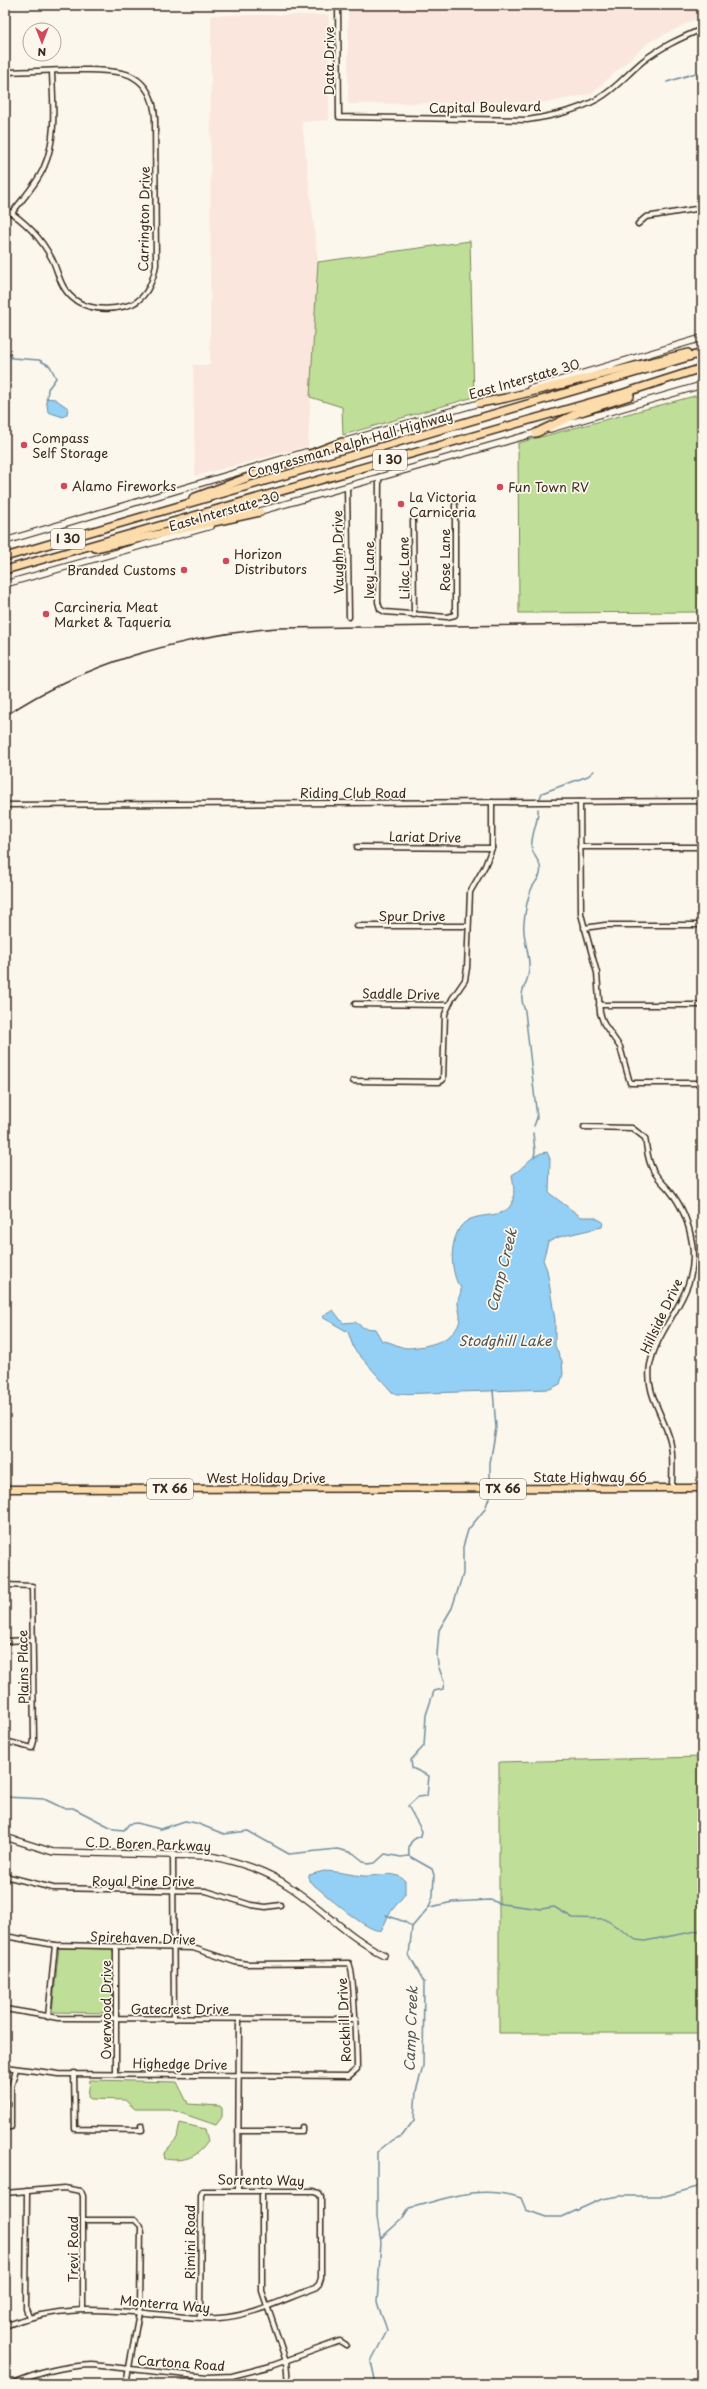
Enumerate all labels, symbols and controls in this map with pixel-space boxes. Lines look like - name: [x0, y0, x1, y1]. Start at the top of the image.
- north arrow: [22, 22, 62, 62]
- street label: Data Drive: [319, 26, 338, 96]
- text: N: [37, 44, 46, 61]
- street label: Capital Boulevard: [429, 96, 541, 117]
- street label: Carrington Drive: [133, 166, 154, 272]
- street label: East Interstate 30: [466, 354, 581, 403]
- street label: Congressman Ralph Hall Highway: [245, 405, 455, 482]
- place label: Compass Self Storage: [32, 428, 108, 462]
- marker: Compass Self Storage: [19, 440, 29, 450]
- road number: I 30: [373, 450, 407, 470]
- place label: Alamo Fireworks: [72, 476, 176, 495]
- place label: Fun Town RV: [508, 477, 589, 496]
- marker: Alamo Fireworks: [59, 481, 69, 491]
- marker: Fun Town RV: [495, 482, 505, 492]
- street label: East Interstate 30: [166, 486, 281, 535]
- place label: La Victoria Carniceria: [409, 487, 477, 521]
- marker: La Victoria Carniceria: [396, 499, 406, 509]
- street label: Vaughn Drive: [327, 510, 348, 594]
- street label: Rose Lane: [435, 528, 454, 592]
- road number: I 30: [51, 529, 85, 549]
- street label: Lilac Lane: [393, 536, 414, 600]
- street label: Ivey Lane: [359, 541, 378, 599]
- place label: Horizon Distributors: [234, 544, 307, 578]
- marker: Horizon Distributors: [221, 556, 231, 566]
- place label: Branded Customs: [67, 560, 176, 579]
- marker: Branded Customs: [179, 565, 189, 575]
- place label: Carcineria Meat Market & Taqueria: [54, 597, 172, 631]
- marker: Carcineria Meat Market & Taqueria: [41, 609, 51, 619]
- street label: Riding Club Road: [300, 783, 406, 802]
- street label: Lariat Drive: [389, 826, 461, 847]
- street label: Spur Drive: [378, 906, 446, 925]
- street label: Saddle Drive: [362, 983, 440, 1004]
- water label: Camp Creek: [481, 1225, 522, 1314]
- street label: Hillside Drive: [635, 1275, 686, 1357]
- water label: Stodghill Lake: [459, 1330, 553, 1351]
- street label: State Highway 66: [533, 1467, 647, 1486]
- street label: West Holiday Drive: [206, 1468, 326, 1487]
- road number: TX 66: [147, 1479, 193, 1499]
- road number: TX 66: [480, 1479, 526, 1499]
- street label: Plains Place: [12, 1630, 33, 1704]
- street label: C.D. Boren Parkway: [85, 1832, 211, 1855]
- street label: Royal Pine Drive: [92, 1871, 194, 1890]
- street label: Spirehaven Drive: [90, 1926, 196, 1949]
- street label: Overwood Drive: [96, 1960, 115, 2060]
- street label: Rockhill Drive: [332, 1977, 355, 2063]
- water label: Camp Creek: [399, 1985, 423, 2072]
- street label: Gatecrest Drive: [131, 1999, 229, 2018]
- street label: Highedge Drive: [132, 2053, 228, 2074]
- street label: Sorrento Way: [217, 2169, 305, 2190]
- street label: Rimini Road: [180, 2205, 199, 2279]
- street label: Trevi Road: [63, 2216, 82, 2282]
- street label: Monterra Way: [119, 2290, 211, 2317]
- street label: Cartona Road: [136, 2350, 226, 2375]

